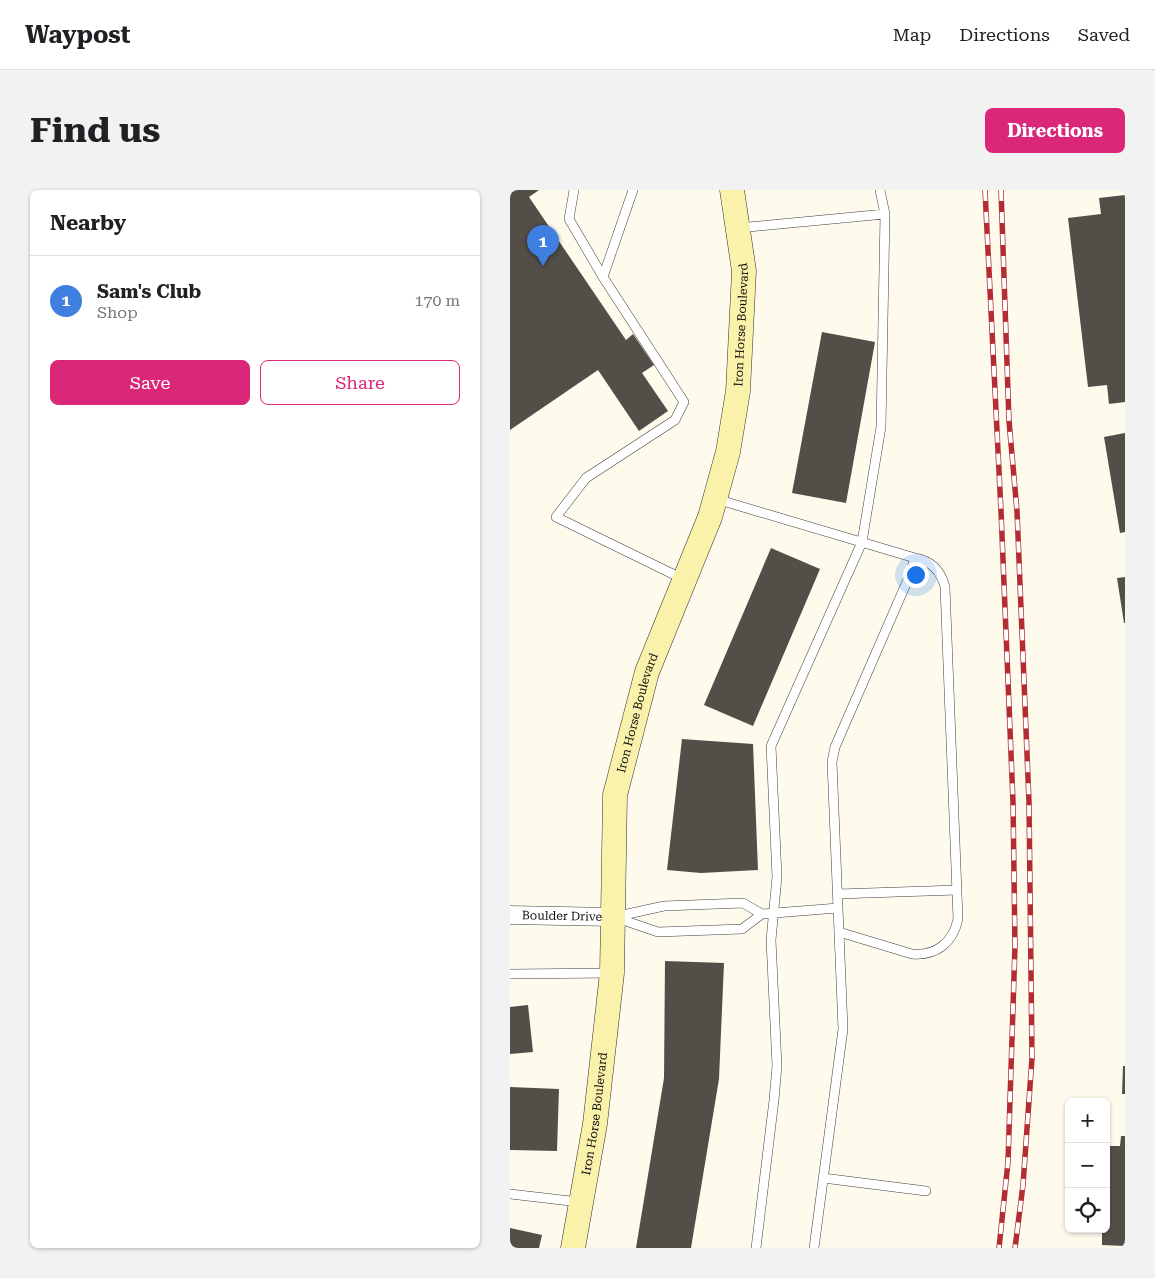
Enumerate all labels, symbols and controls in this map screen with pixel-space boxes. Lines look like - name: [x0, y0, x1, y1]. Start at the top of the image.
- text: Waypost: [25, 21, 130, 49]
- text: Map: [893, 24, 931, 45]
- text: Directions: [959, 24, 1050, 45]
- text: Saved: [1078, 24, 1130, 45]
- button: Directions: [985, 108, 1125, 153]
- text: Find us: [30, 110, 160, 151]
- text: Nearby: [50, 211, 126, 235]
- pin: 1: [527, 225, 559, 266]
- street label: Iron Horse Boulevard: [731, 262, 751, 387]
- text: Sam's Club: [97, 280, 201, 303]
- text: 1: [62, 291, 70, 310]
- text: 170 m: [414, 291, 460, 310]
- text: Shop: [97, 303, 138, 322]
- button: Save: [50, 360, 250, 405]
- button: Share: [260, 360, 460, 405]
- your location: [903, 562, 929, 588]
- street label: Iron Horse Boulevard: [614, 651, 661, 774]
- street label: Boulder Drive: [522, 908, 603, 924]
- street label: Iron Horse Boulevard: [579, 1051, 610, 1176]
- map controls: [1065, 1098, 1110, 1233]
- button: +: [1065, 1098, 1110, 1143]
- button: −: [1065, 1143, 1110, 1188]
- button: locate: [1065, 1188, 1110, 1233]

